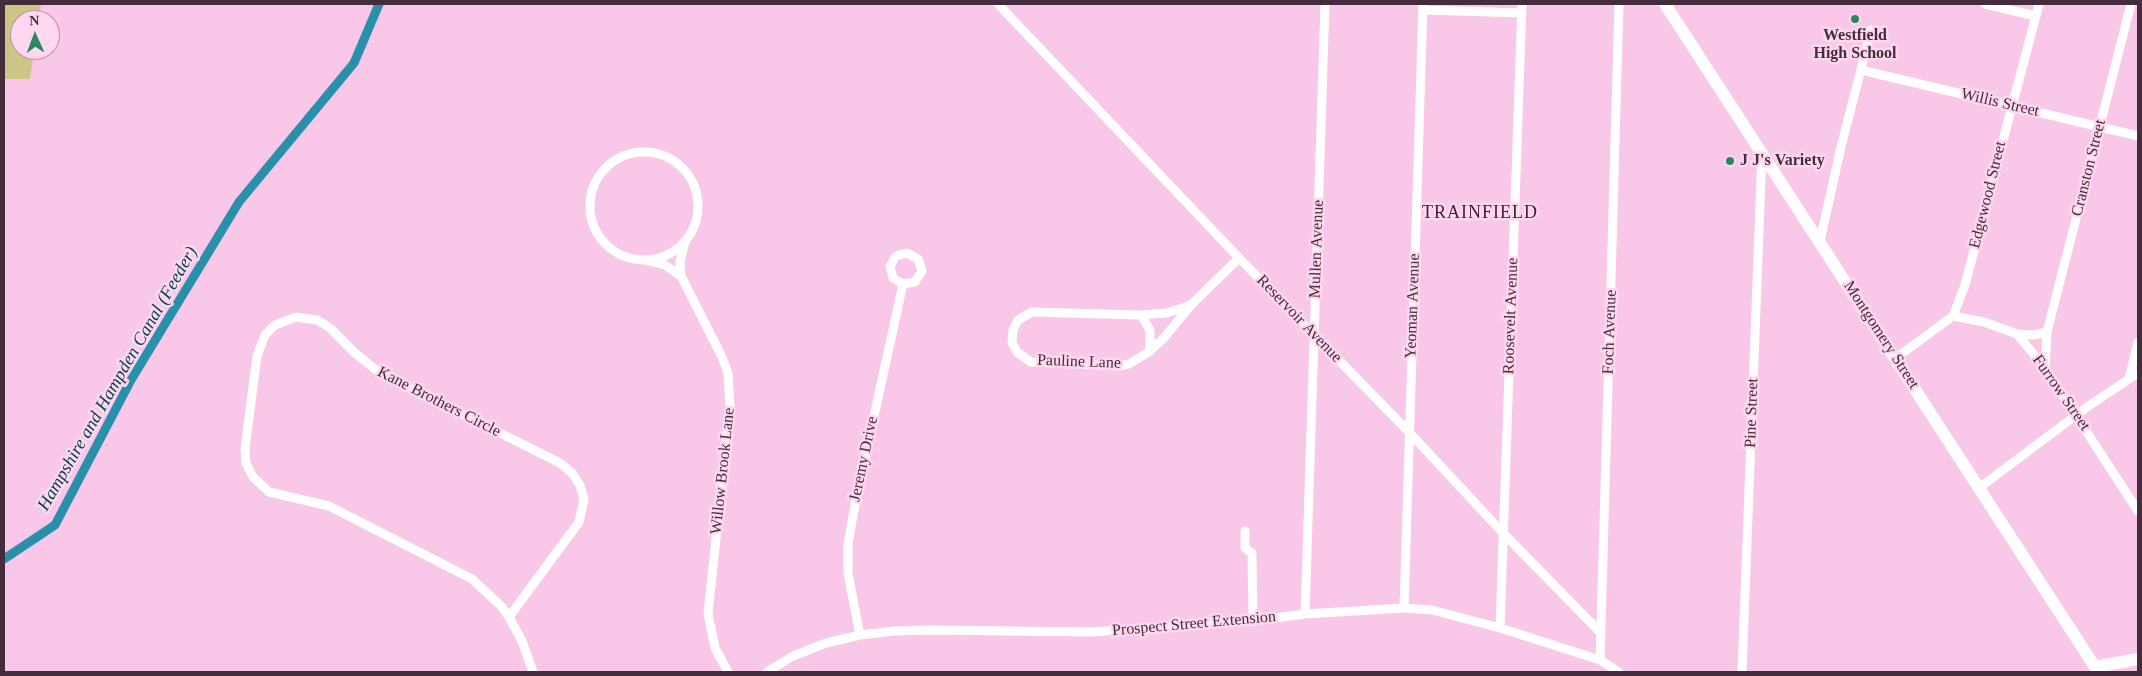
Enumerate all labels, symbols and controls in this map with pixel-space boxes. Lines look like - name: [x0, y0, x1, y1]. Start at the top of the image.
- north arrow: [10, 10, 60, 60]
- text: N: [29, 13, 40, 28]
- marker: Westfield High School: [1849, 13, 1861, 25]
- place label: Westfield High School: [1813, 26, 1897, 64]
- street label: Willis Street: [1959, 85, 2041, 121]
- street label: Cranston Street: [2068, 118, 2110, 218]
- street label: Edgewood Street: [1965, 139, 2011, 251]
- place label: J J's Variety: [1740, 151, 1825, 171]
- marker: J J's Variety: [1724, 155, 1736, 167]
- street label: Mullen Avenue: [1306, 199, 1328, 299]
- district label: TRAINFIELD: [1421, 202, 1539, 224]
- water label: Hampshire and Hampden Canal (Feeder): [33, 243, 203, 515]
- street label: Yeoman Avenue: [1402, 253, 1424, 359]
- street label: Roosevelt Avenue: [1499, 257, 1523, 375]
- street label: Reservoir Avenue: [1252, 271, 1346, 367]
- street label: Montgomery Street: [1839, 277, 1923, 393]
- street label: Foch Avenue: [1599, 289, 1621, 375]
- street label: Pauline Lane: [1037, 351, 1121, 373]
- street label: Furrow Street: [2028, 351, 2094, 435]
- street label: Kane Brothers Circle: [374, 363, 504, 441]
- street label: Pine Street: [1741, 378, 1763, 448]
- street label: Willow Brook Lane: [707, 407, 739, 535]
- street label: Jeremy Drive: [846, 415, 882, 503]
- street label: Prospect Street Extension: [1111, 607, 1277, 641]

